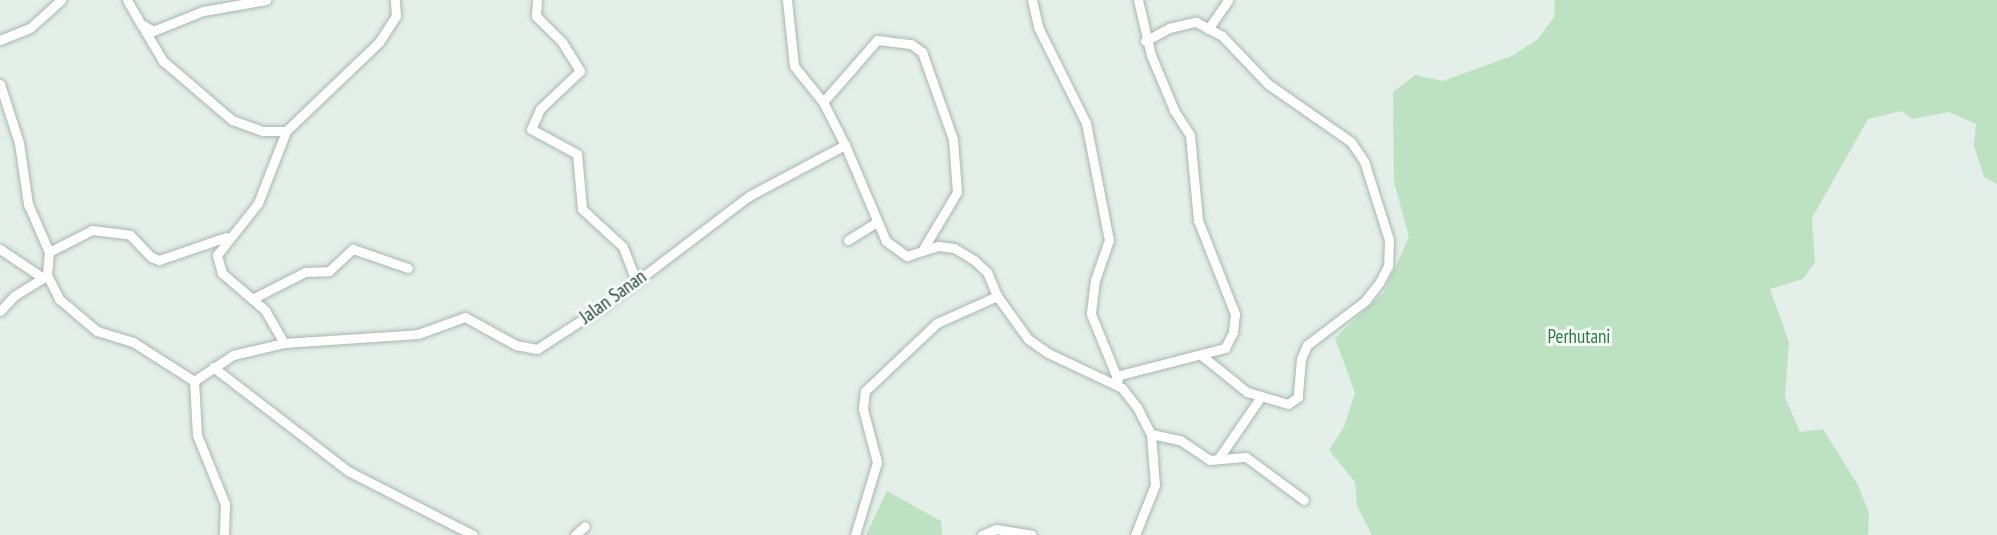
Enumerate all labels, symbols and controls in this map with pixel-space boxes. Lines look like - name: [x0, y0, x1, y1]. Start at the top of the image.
- street label: Jalan Sanan: [575, 265, 651, 329]
- park label: Perhutani: [1548, 326, 1610, 348]

